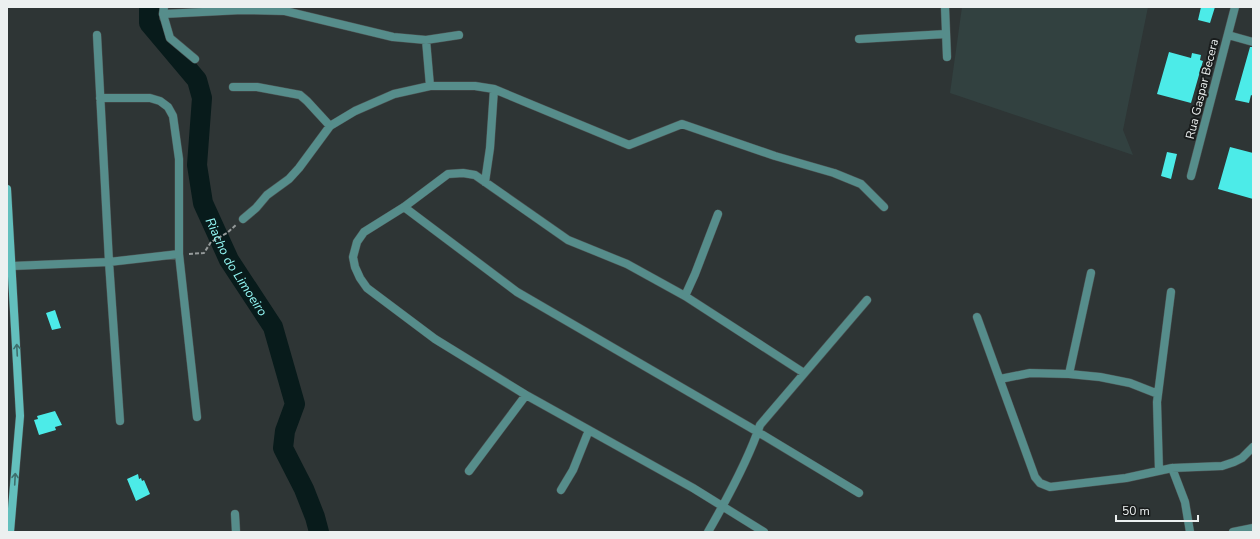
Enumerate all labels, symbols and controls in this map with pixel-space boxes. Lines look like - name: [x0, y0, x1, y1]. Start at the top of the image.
- street label: Rua Gaspar Becera: [1182, 37, 1222, 141]
- water label: Riacho do Limoeiro: [201, 215, 271, 320]
- one-way arrow: [13, 344, 20, 357]
- one-way arrow: [11, 473, 18, 486]
- scale bar: [1116, 497, 1198, 523]
- text: 50 m: [1122, 503, 1150, 519]

